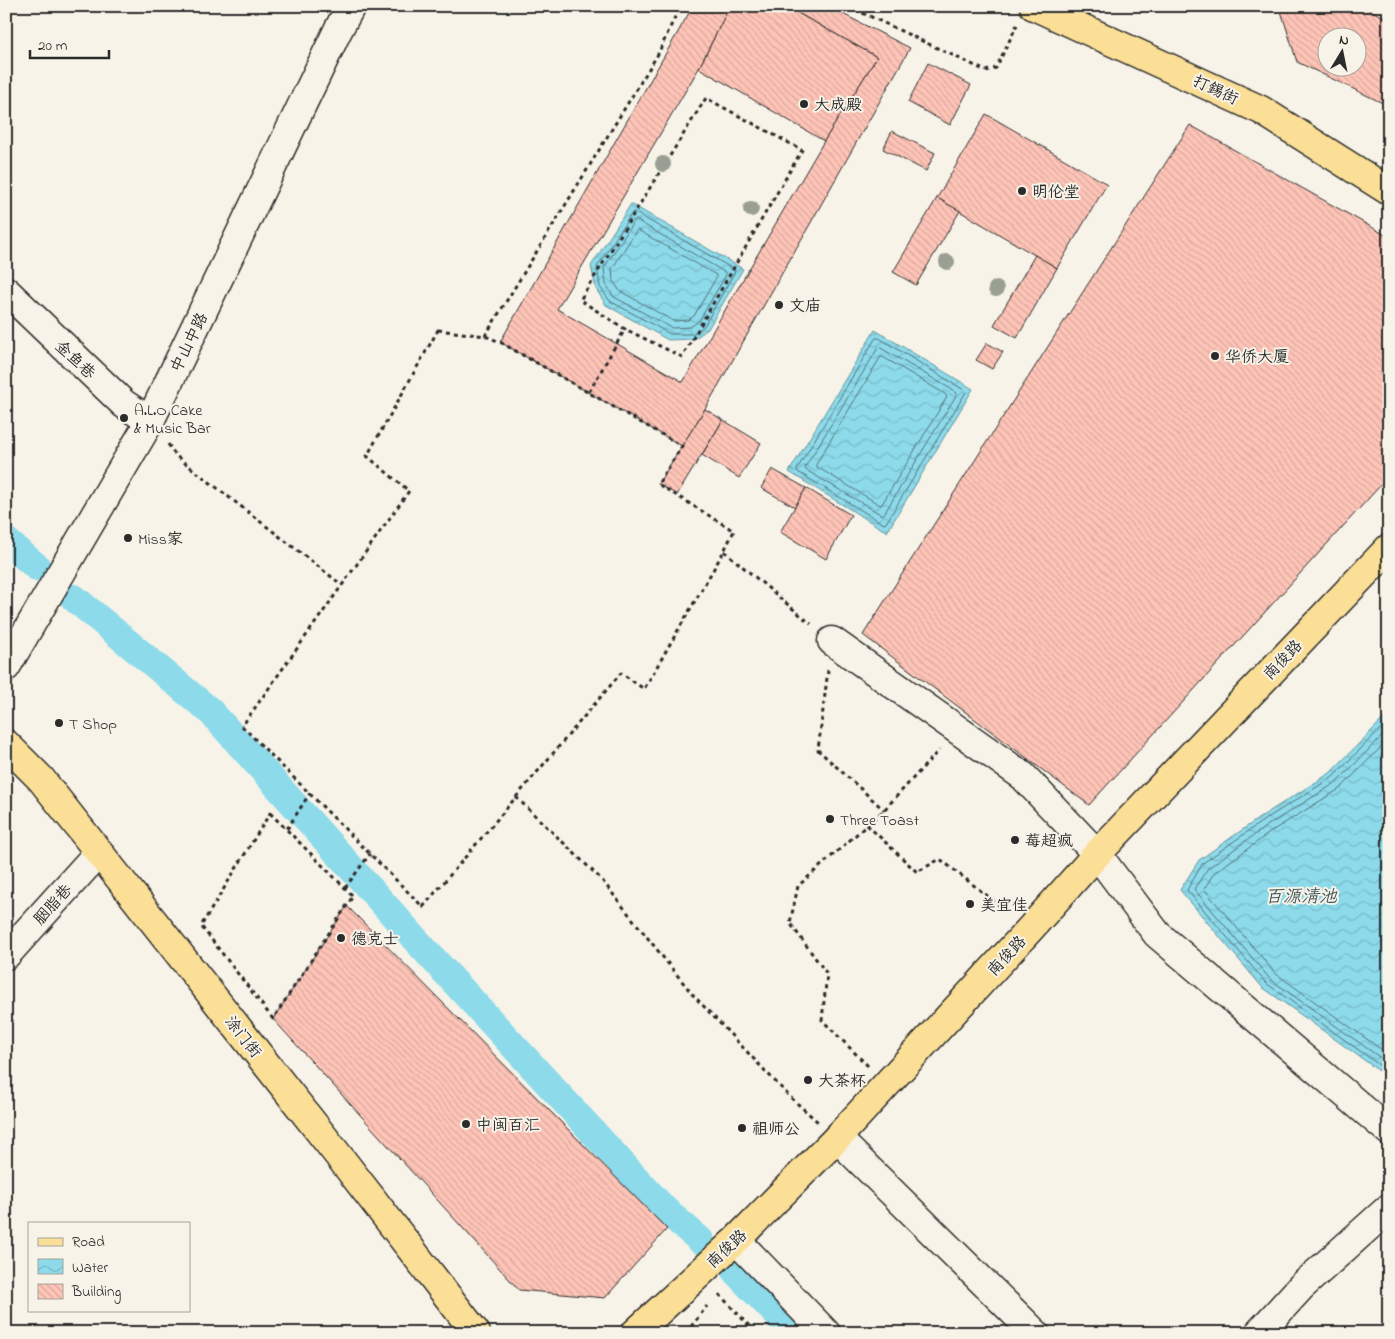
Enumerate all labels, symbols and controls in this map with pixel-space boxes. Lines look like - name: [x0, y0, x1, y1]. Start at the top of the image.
- scale bar: [30, 28, 109, 60]
- north arrow: [1318, 28, 1368, 78]
- text: N: [1338, 30, 1350, 52]
- text: 20 m: [38, 35, 68, 57]
- street label: 打錫街: [1188, 70, 1242, 112]
- place label: 大成殿: [814, 94, 862, 118]
- marker: 大成殿: [798, 98, 810, 110]
- place label: 明伦堂: [1032, 181, 1080, 205]
- marker: 明伦堂: [1016, 185, 1028, 197]
- place label: 文庙: [789, 295, 821, 319]
- marker: 文庙: [773, 299, 785, 311]
- street label: 中山中路: [165, 309, 215, 377]
- street label: 金鱼巷: [49, 335, 100, 386]
- place label: 华侨大厦: [1225, 346, 1289, 370]
- marker: 华侨大厦: [1209, 350, 1221, 362]
- place label: A.L.O Cake & Music Bar: [134, 399, 211, 441]
- marker: A.L.O Cake & Music Bar: [118, 412, 130, 424]
- place label: Miss家: [138, 528, 183, 552]
- marker: Miss家: [122, 532, 134, 544]
- street label: 南俊路: [1258, 635, 1309, 686]
- place label: T Shop: [69, 713, 117, 737]
- marker: T Shop: [53, 717, 65, 729]
- place label: Three Toast: [840, 809, 920, 833]
- marker: Three Toast: [824, 813, 836, 825]
- place label: 莓超疯: [1025, 830, 1073, 854]
- marker: 莓超疯: [1009, 834, 1021, 846]
- street label: 胭脂巷: [29, 879, 78, 931]
- water label: 百源清池: [1265, 885, 1338, 911]
- place label: 美宜佳: [980, 894, 1028, 918]
- marker: 美宜佳: [964, 898, 976, 910]
- place label: 德克士: [351, 928, 399, 952]
- street label: 南俊路: [982, 931, 1033, 982]
- marker: 德克士: [335, 932, 347, 944]
- street label: 涂门街: [218, 1011, 267, 1064]
- place label: 大茶杯: [818, 1070, 866, 1094]
- marker: 大茶杯: [802, 1074, 814, 1086]
- place label: 中闽百汇: [476, 1114, 540, 1138]
- marker: 中闽百汇: [460, 1118, 472, 1130]
- place label: 祖师公: [752, 1118, 800, 1142]
- marker: 祖师公: [736, 1122, 748, 1134]
- legend: [28, 1222, 190, 1312]
- street label: 南俊路: [702, 1224, 753, 1275]
- text: Road: [72, 1231, 105, 1253]
- text: Water: [72, 1257, 108, 1279]
- text: Building: [71, 1281, 121, 1304]

